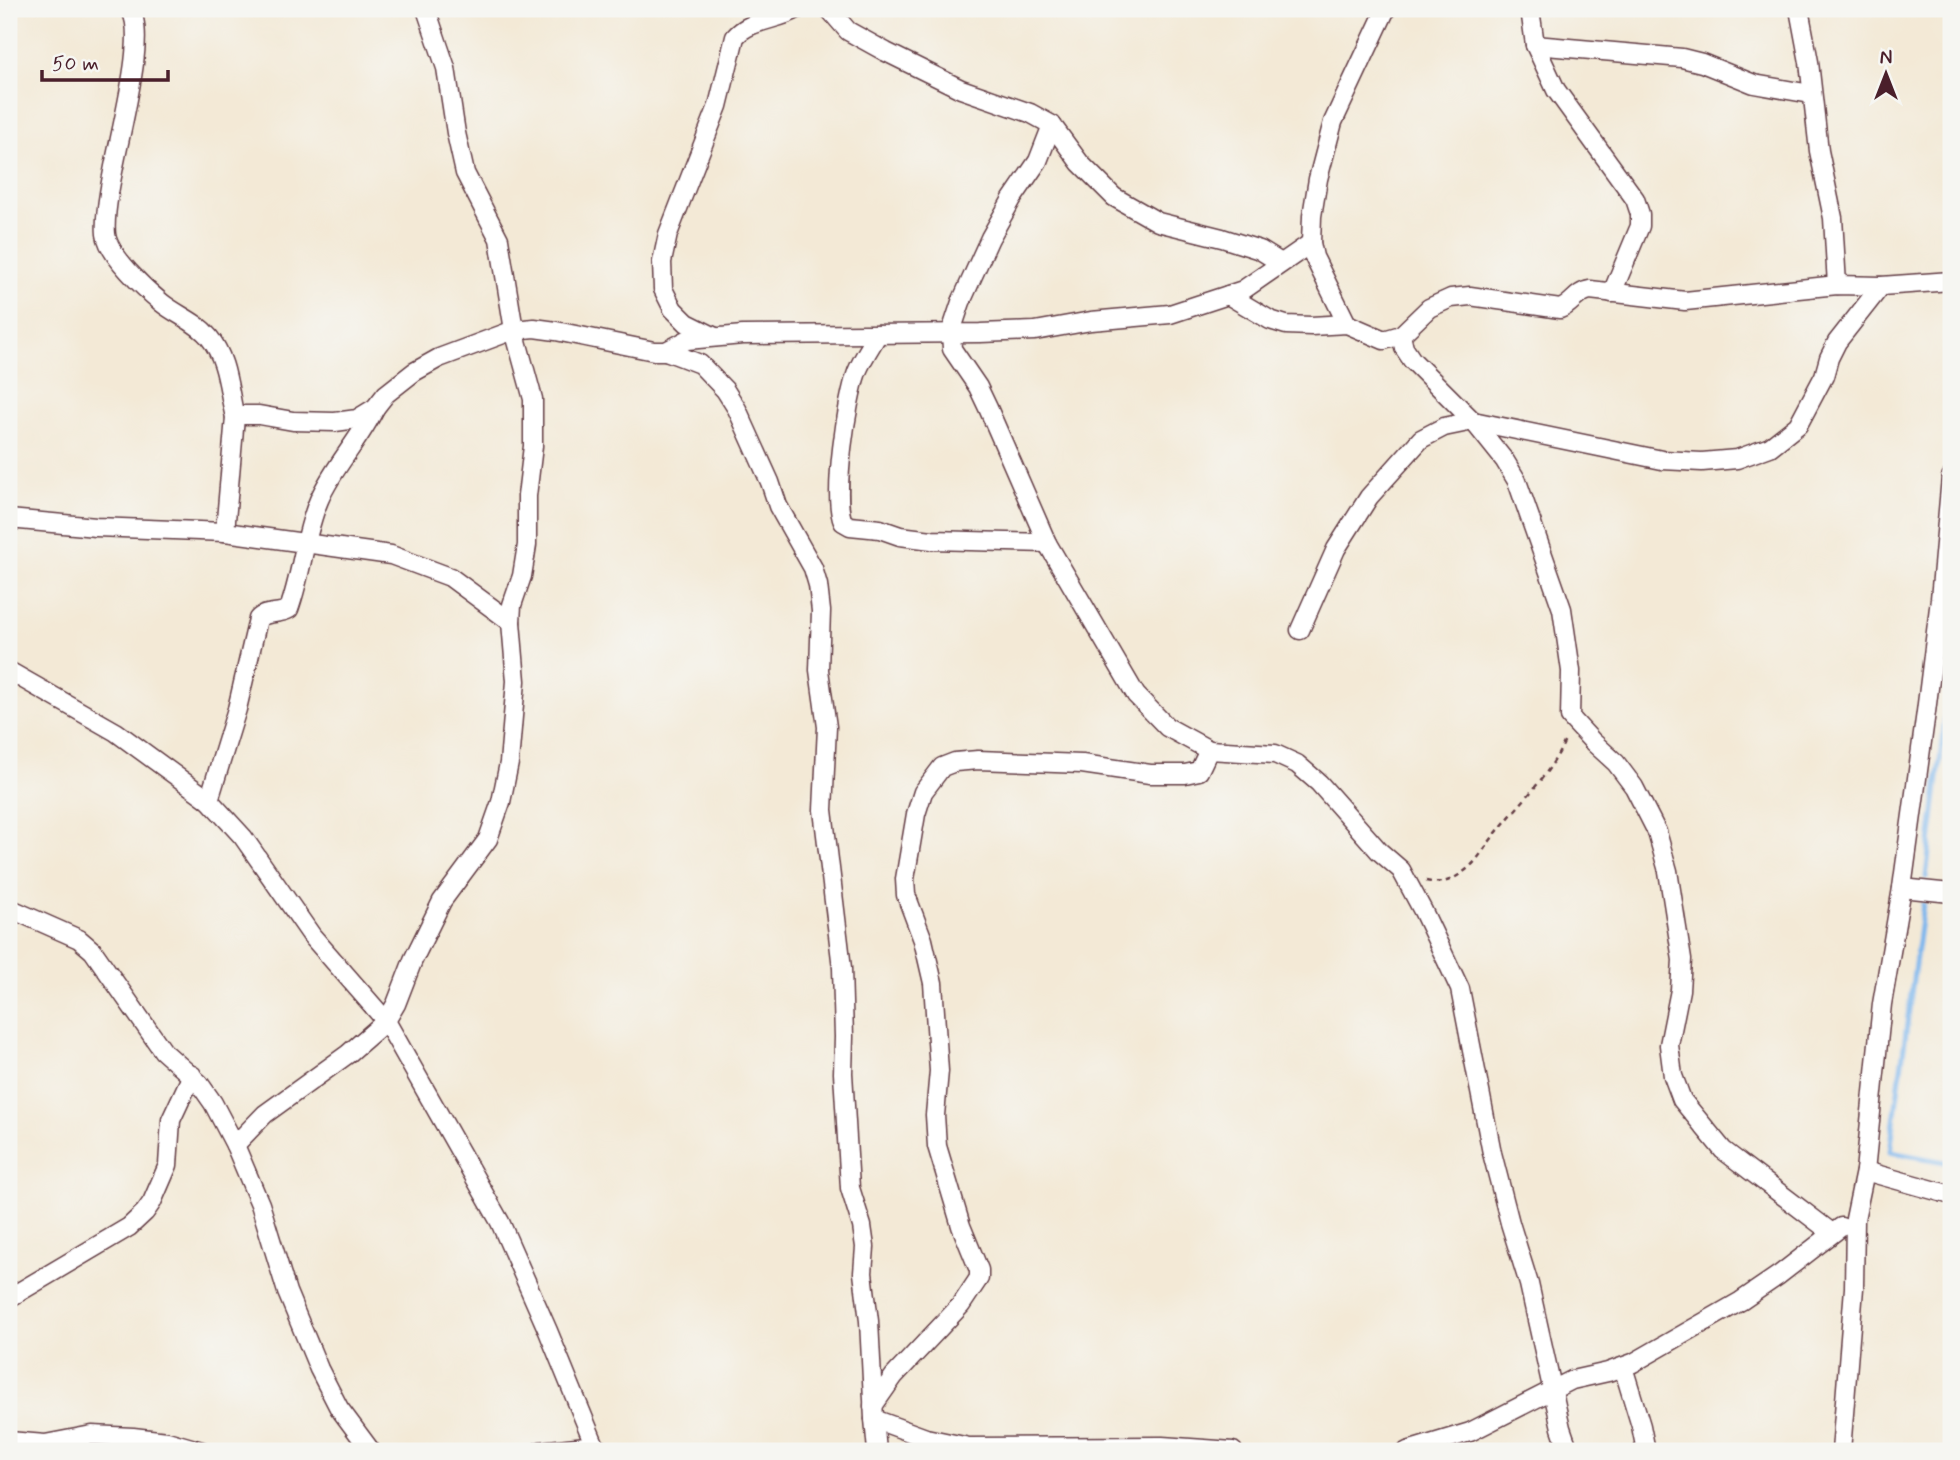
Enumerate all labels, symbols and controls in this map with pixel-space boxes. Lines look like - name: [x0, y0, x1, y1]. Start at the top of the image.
- scale bar: [42, 38, 168, 82]
- north arrow: [1852, 38, 1922, 108]
- text: N: [1880, 46, 1892, 71]
- text: 50 m: [52, 50, 99, 78]

